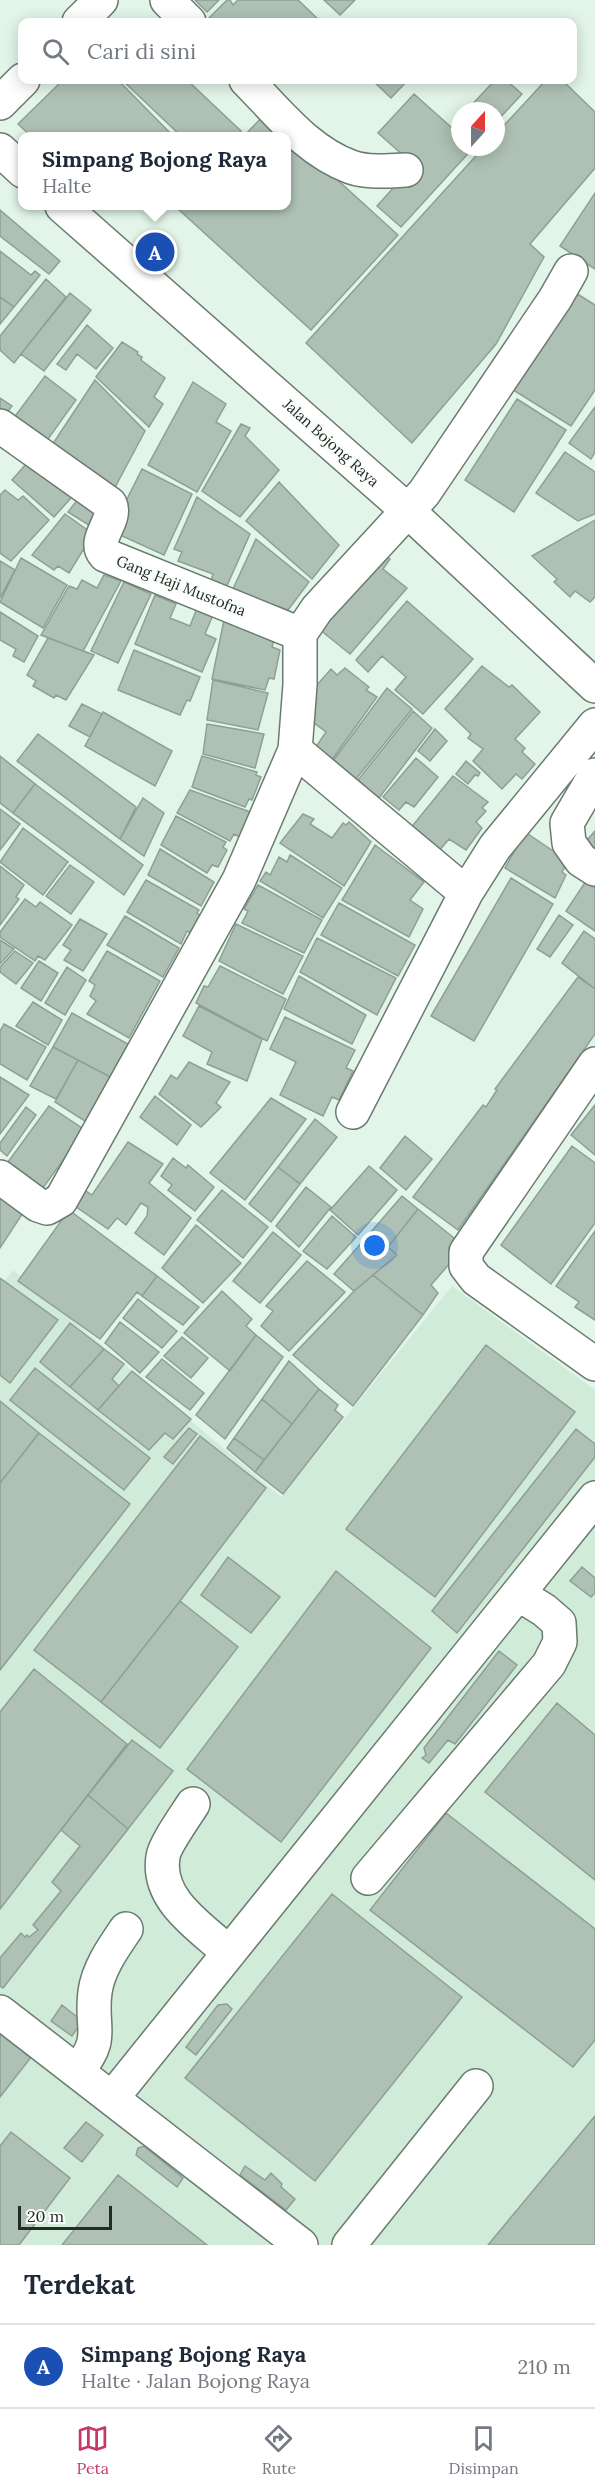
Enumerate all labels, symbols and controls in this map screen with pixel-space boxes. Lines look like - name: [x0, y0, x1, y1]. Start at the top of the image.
- search box: [18, 18, 577, 84]
- icon: search: [39, 35, 72, 68]
- text: Cari di sini: [87, 37, 196, 65]
- north arrow: [451, 102, 505, 156]
- popup: [18, 132, 291, 210]
- text: Simpang Bojong Raya: [42, 145, 267, 173]
- text: Halte: [42, 173, 92, 198]
- pin: A: [136, 230, 174, 274]
- street label: Jalan Bojong Raya: [279, 394, 384, 491]
- street label: Gang Haji Mustofna: [114, 551, 249, 620]
- your location: [360, 1231, 389, 1260]
- scale bar: [18, 2203, 112, 2230]
- text: 20 m: [27, 2206, 64, 2226]
- text: Terdekat: [24, 2268, 135, 2301]
- text: Simpang Bojong Raya: [81, 2340, 306, 2368]
- text: A: [37, 2354, 50, 2379]
- text: 210 m: [517, 2354, 571, 2379]
- text: Halte · Jalan Bojong Raya: [81, 2368, 310, 2393]
- tab: Peta: [76, 2422, 109, 2478]
- tab: Rute: [262, 2422, 296, 2478]
- tab: Disimpan: [449, 2422, 519, 2478]

